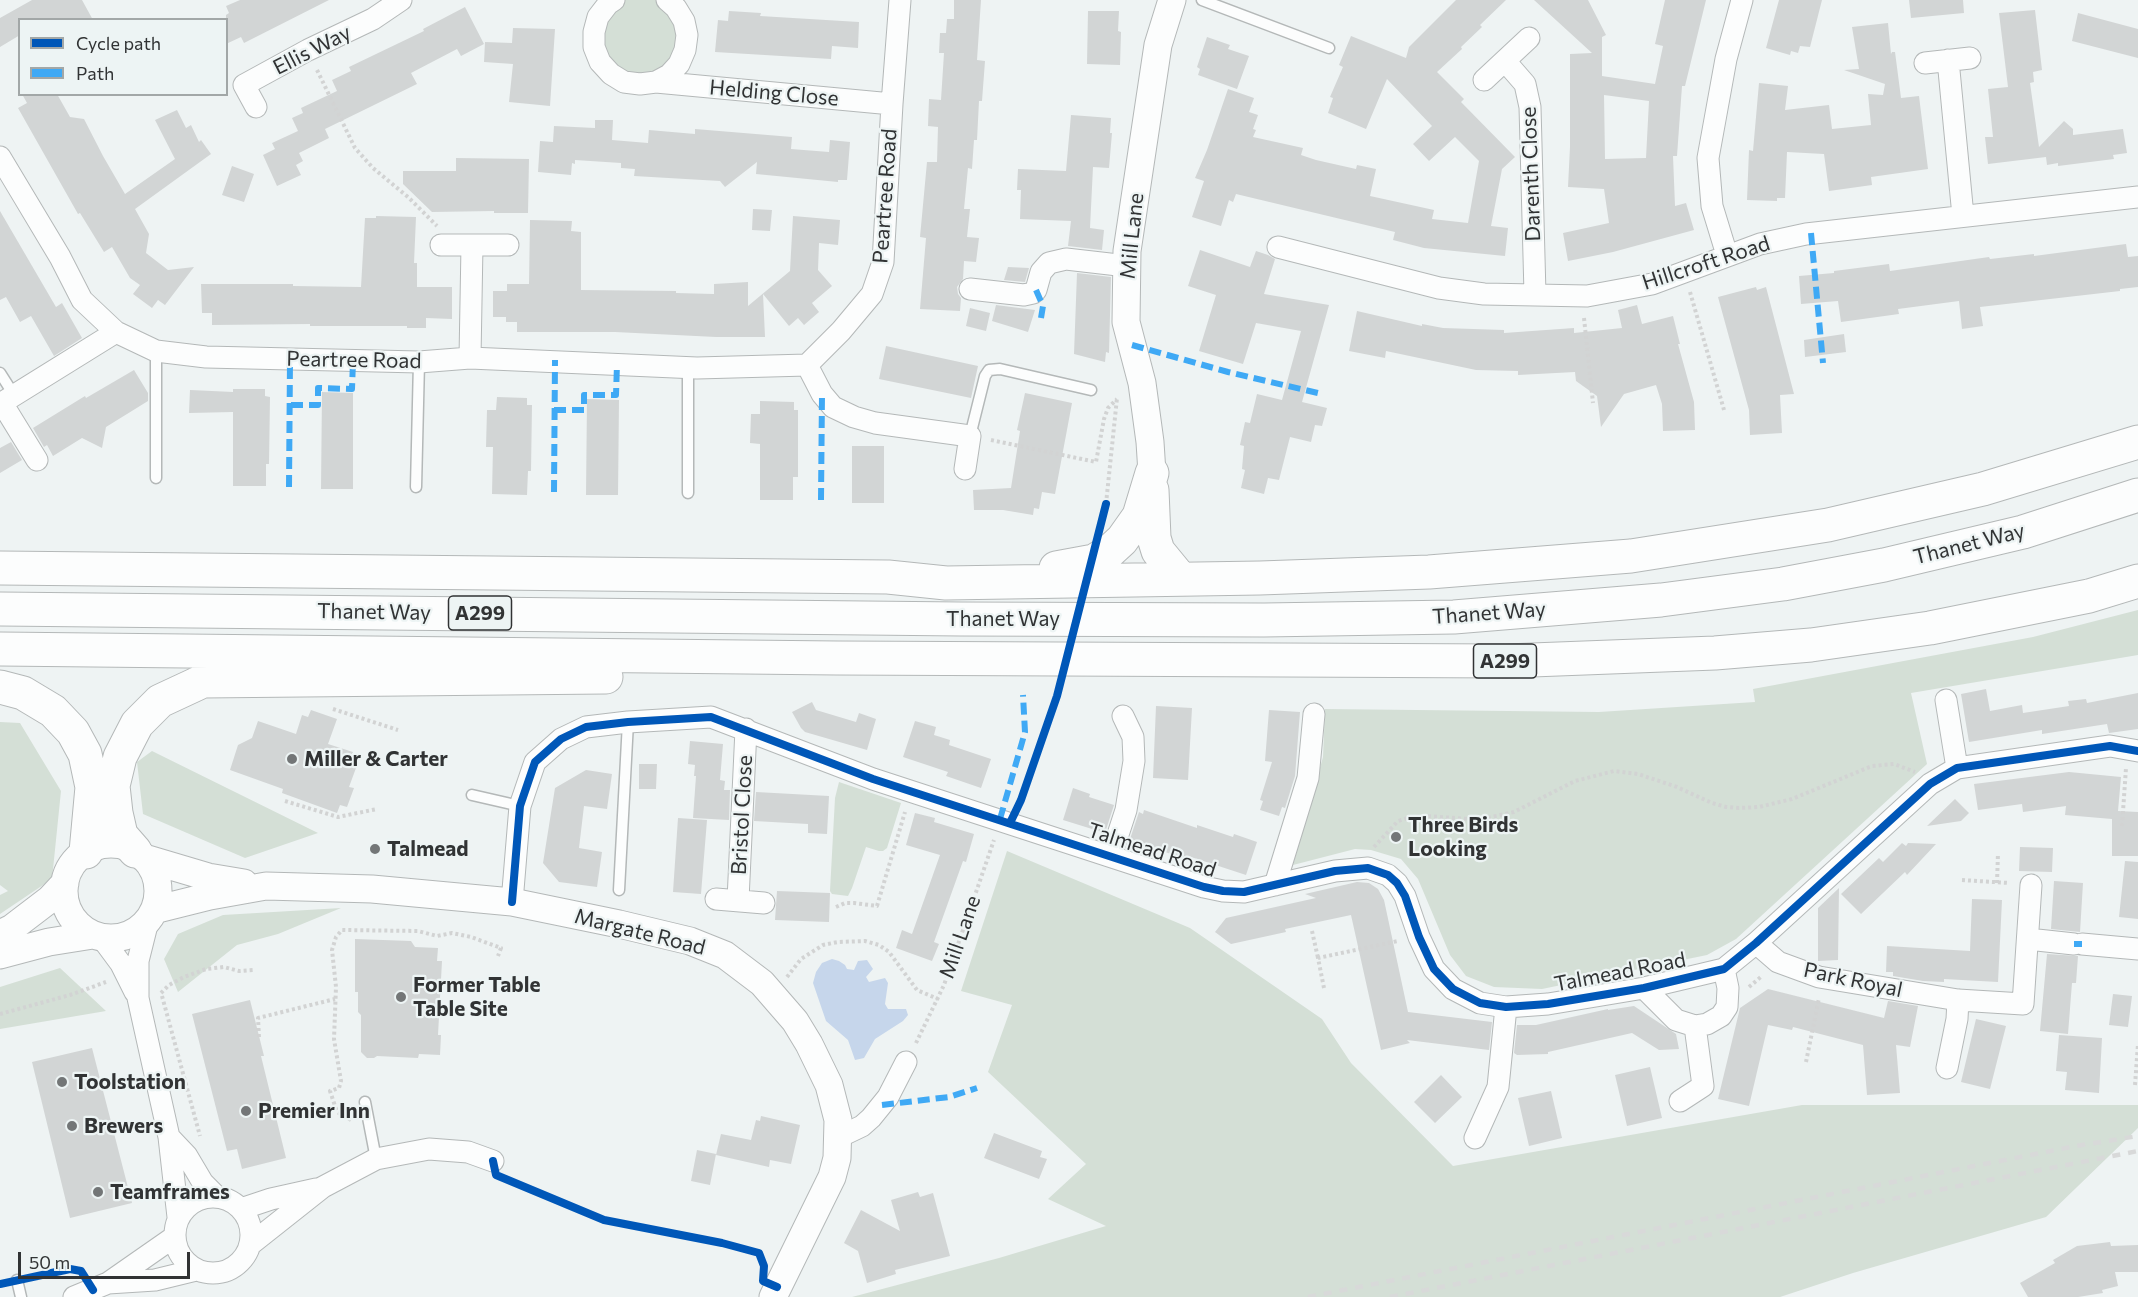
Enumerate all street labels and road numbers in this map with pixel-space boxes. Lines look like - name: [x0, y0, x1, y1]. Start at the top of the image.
- street label: Ellis Way: [269, 20, 355, 80]
- street label: Helding Close: [708, 75, 840, 111]
- street label: Darenth Close: [1516, 106, 1546, 242]
- street label: Peartree Road: [868, 128, 902, 264]
- street label: Mill Lane: [1115, 192, 1149, 280]
- street label: Hillcroft Road: [1639, 231, 1773, 295]
- street label: Peartree Road: [286, 346, 422, 374]
- street label: Thanet Way: [1911, 518, 2027, 570]
- road number: A299: [448, 596, 512, 630]
- street label: Thanet Way: [1431, 596, 1547, 630]
- street label: Thanet Way: [317, 598, 431, 626]
- street label: Thanet Way: [946, 606, 1060, 632]
- road number: A299: [1474, 644, 1537, 678]
- street label: Bristol Close: [726, 754, 758, 876]
- street label: Talmead Road: [1085, 817, 1219, 883]
- street label: Mill Lane: [934, 892, 986, 982]
- street label: Margate Road: [572, 904, 708, 960]
- street label: Talmead Road: [1552, 947, 1688, 997]
- street label: Park Royal: [1801, 957, 1905, 1003]

